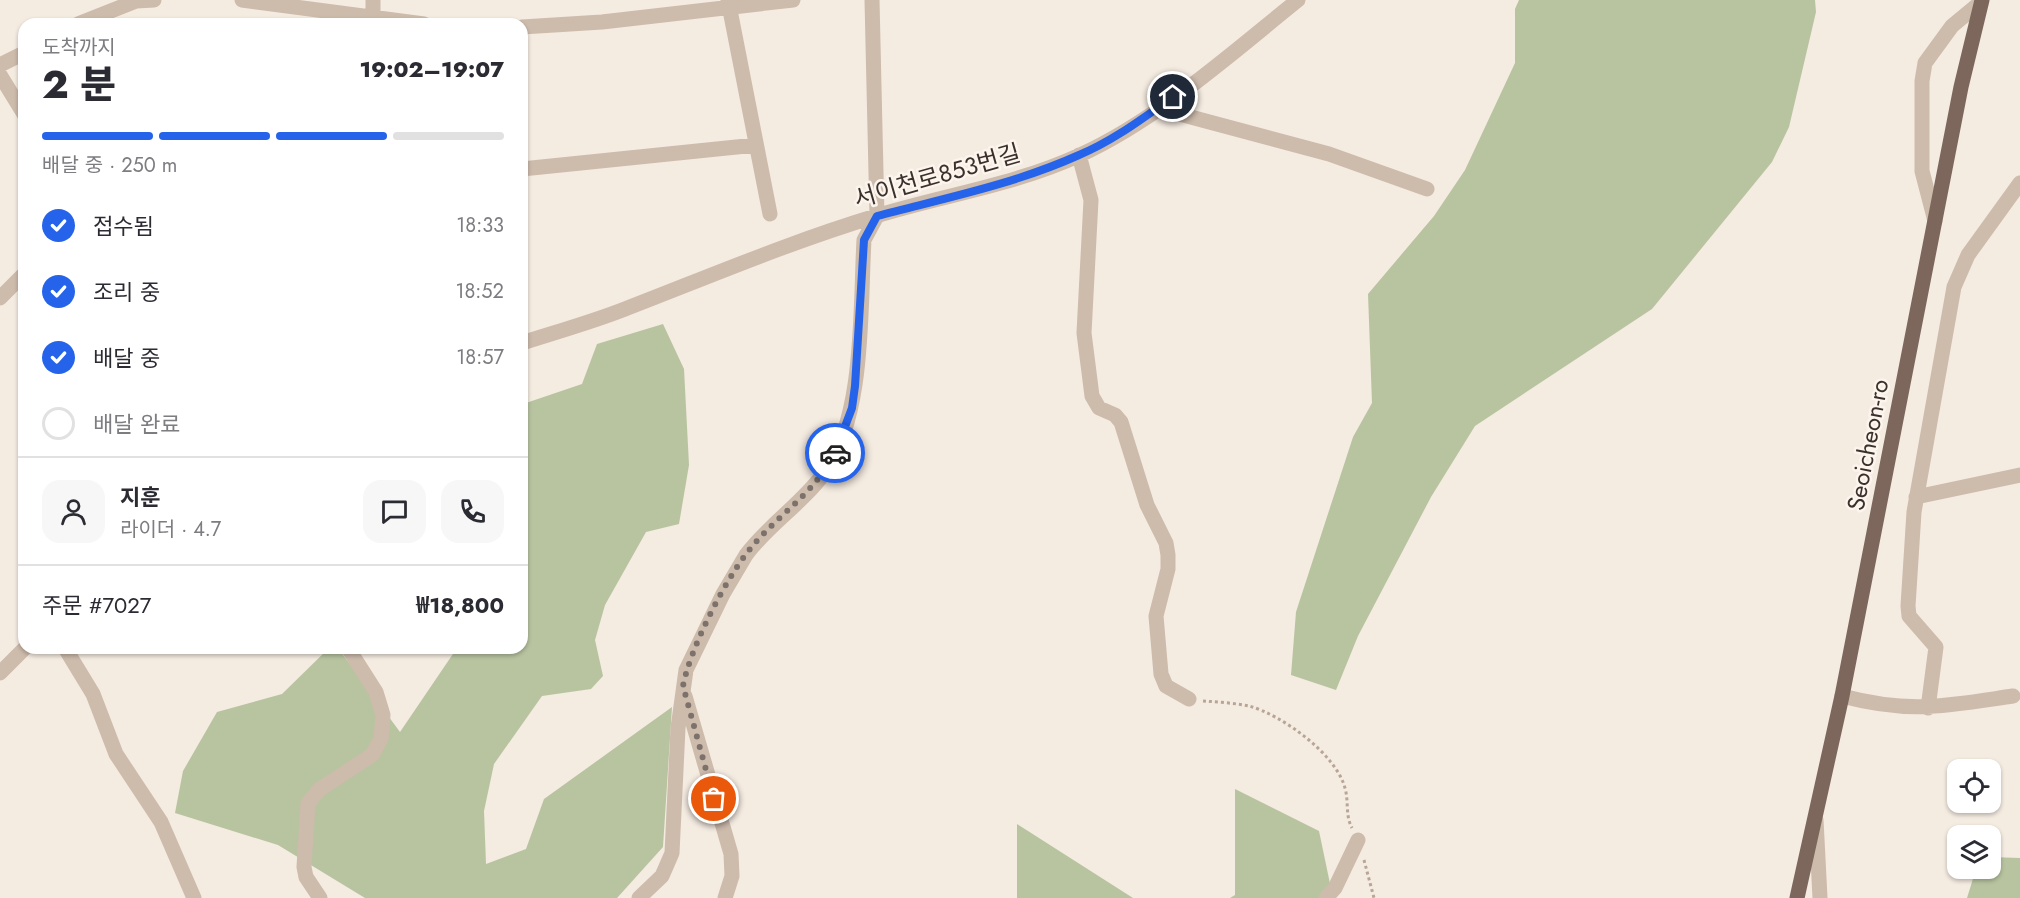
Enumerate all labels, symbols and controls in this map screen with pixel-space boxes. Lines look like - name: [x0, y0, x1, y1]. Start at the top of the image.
- text: 도착까지: [42, 33, 116, 62]
- text: 19:02–19:07: [359, 53, 504, 85]
- text: 2 분: [42, 56, 116, 113]
- pin: [1147, 71, 1198, 122]
- icon: home: [1156, 80, 1189, 113]
- street label: 서이천로853번길: [849, 135, 1024, 216]
- text: 배달 중 · 250 m: [42, 151, 177, 180]
- icon: check: [42, 209, 75, 242]
- text: 접수됨: [93, 210, 154, 242]
- text: 18:33: [456, 211, 504, 240]
- icon: check: [42, 275, 75, 308]
- text: 조리 중: [93, 276, 160, 308]
- text: 18:52: [455, 277, 504, 306]
- icon: check: [42, 341, 75, 374]
- text: 배달 중: [93, 342, 160, 374]
- text: 18:57: [456, 343, 504, 372]
- street label: Seoicheon-ro: [1838, 376, 1897, 514]
- text: 배달 완료: [93, 408, 181, 440]
- courier: [805, 423, 865, 483]
- icon: car: [819, 437, 852, 470]
- button: person: [42, 480, 105, 543]
- button: chat: [363, 480, 426, 543]
- button: phone: [441, 480, 504, 543]
- text: 지훈: [120, 481, 160, 513]
- text: 라이더 · 4.7: [120, 515, 221, 544]
- text: 주문 #7027: [42, 589, 151, 621]
- text: ₩18,800: [416, 589, 504, 621]
- map controls: [1947, 759, 2001, 879]
- button: locate: [1947, 759, 2001, 813]
- pin: [688, 773, 739, 824]
- icon: bag: [697, 782, 730, 815]
- button: layers: [1947, 825, 2001, 879]

